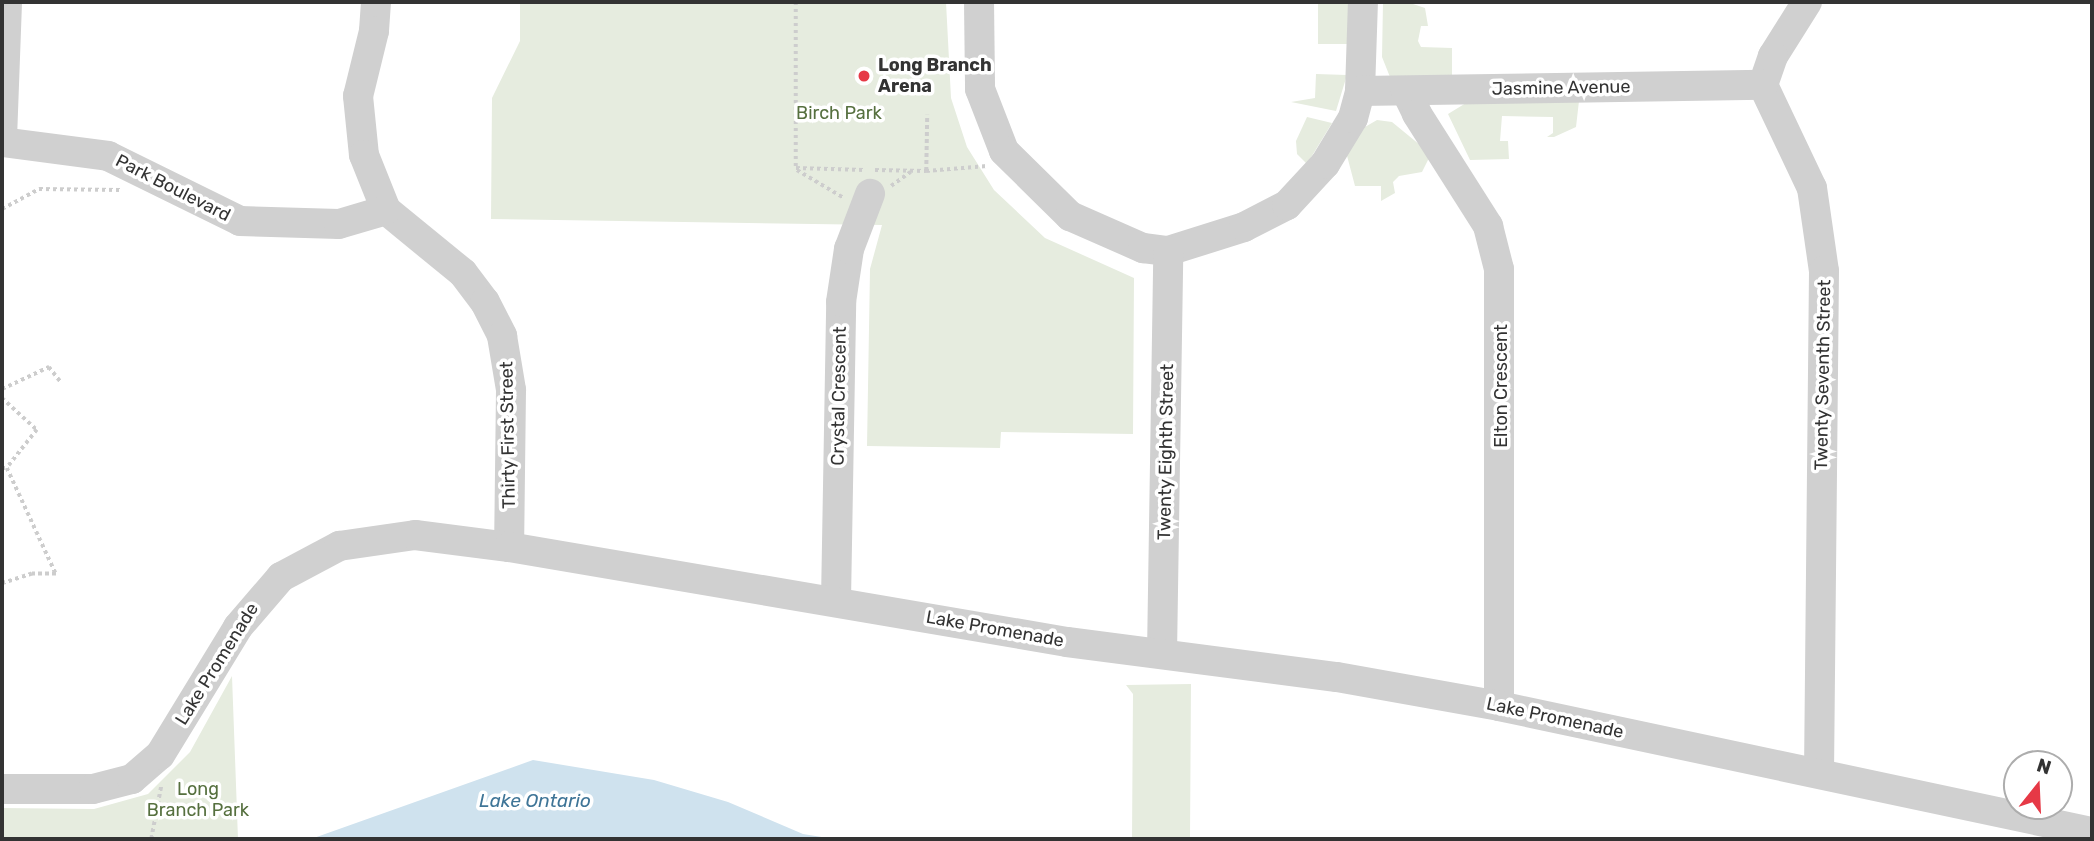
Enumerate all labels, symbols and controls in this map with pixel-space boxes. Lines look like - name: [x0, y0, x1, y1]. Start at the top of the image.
- place label: Long Branch Arena: [878, 55, 992, 98]
- marker: Long Branch Arena: [856, 68, 872, 84]
- street label: Jasmine Avenue: [1491, 76, 1631, 100]
- park label: Birch Park: [796, 102, 882, 124]
- street label: Park Boulevard: [112, 150, 234, 226]
- street label: Twenty Seventh Street: [1811, 279, 1835, 471]
- street label: Elton Crescent: [1490, 324, 1512, 448]
- street label: Crystal Crescent: [827, 326, 851, 466]
- street label: Thirty First Street: [496, 361, 520, 509]
- street label: Twenty Eighth Street: [1154, 363, 1178, 541]
- street label: Lake Promenade: [171, 599, 263, 729]
- street label: Lake Promenade: [924, 606, 1066, 652]
- street label: Lake Promenade: [1484, 693, 1626, 743]
- north arrow: [2003, 750, 2073, 820]
- text: N: [2034, 753, 2054, 780]
- park label: Long Branch Park: [147, 779, 249, 822]
- water label: Lake Ontario: [479, 790, 591, 812]

